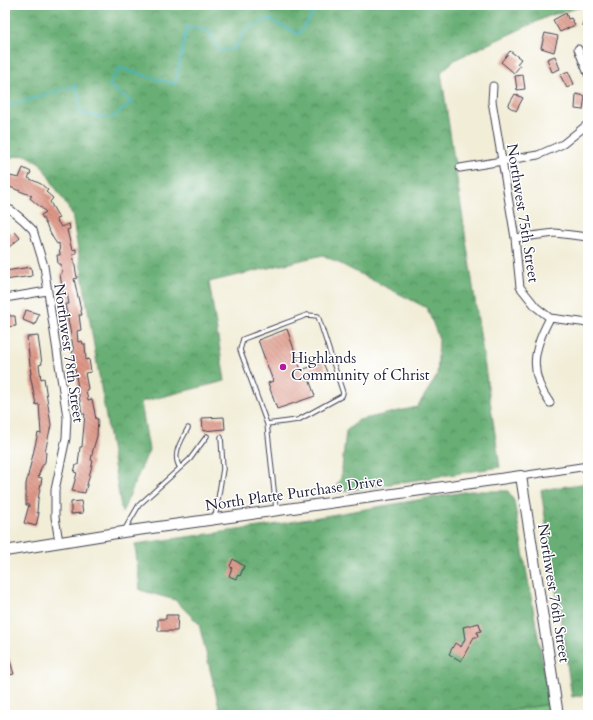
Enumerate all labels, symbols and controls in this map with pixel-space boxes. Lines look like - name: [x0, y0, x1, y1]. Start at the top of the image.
- street label: Northwest 75th Street: [502, 142, 544, 284]
- street label: Northwest 78th Street: [49, 282, 89, 424]
- place label: Highlands Community of Christ: [291, 348, 430, 385]
- marker: Highlands Community of Christ: [278, 362, 288, 372]
- street label: North Platte Purchase Drive: [204, 471, 384, 515]
- street label: Northwest 76th Street: [533, 522, 575, 664]

